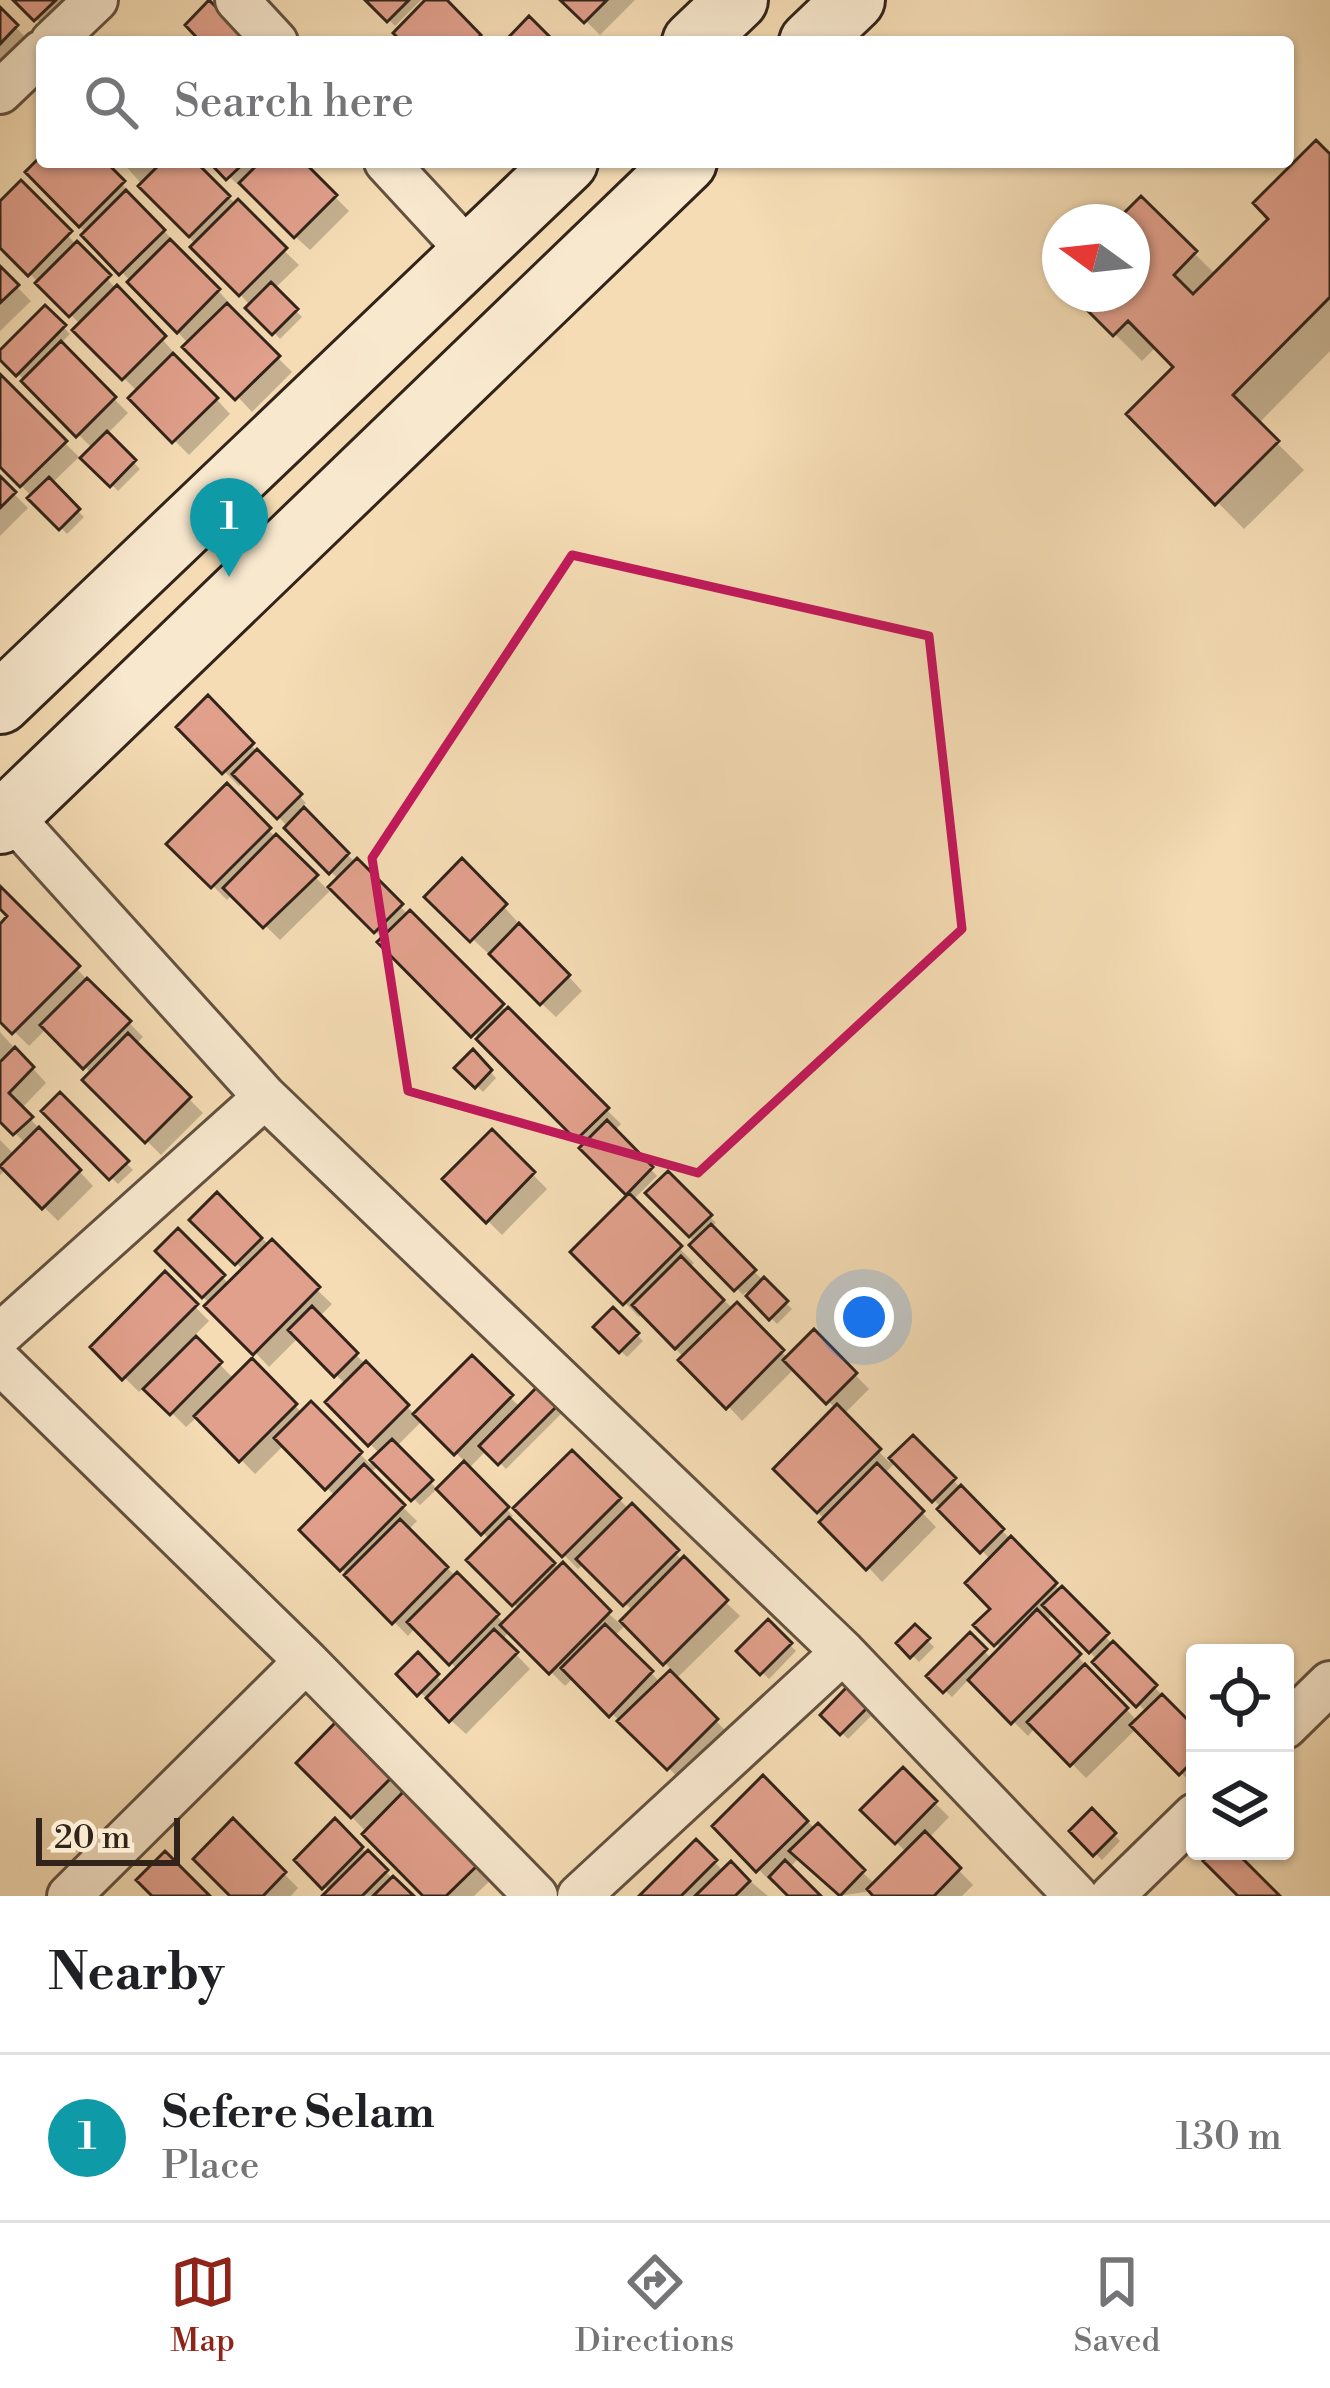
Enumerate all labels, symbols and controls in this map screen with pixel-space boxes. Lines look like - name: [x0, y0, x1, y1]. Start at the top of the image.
- search box: [36, 36, 1294, 168]
- icon: search: [78, 69, 144, 135]
- text: Search here: [174, 74, 414, 131]
- north arrow: [1042, 204, 1150, 312]
- pin: 1: [190, 478, 268, 577]
- your location: [834, 1287, 894, 1347]
- map controls: [1186, 1644, 1294, 1860]
- button: locate: [1186, 1644, 1294, 1752]
- button: layers: [1186, 1752, 1294, 1860]
- scale bar: [36, 1812, 180, 1865]
- text: 20 m: [54, 1818, 130, 1859]
- text: Nearby: [48, 1942, 224, 2006]
- text: Sefere Selam: [162, 2085, 435, 2142]
- text: 1: [78, 2113, 96, 2162]
- text: 130 m: [1176, 2113, 1282, 2162]
- text: Place: [162, 2142, 259, 2191]
- tab: Map: [170, 2249, 236, 2362]
- tab: Directions: [575, 2249, 734, 2362]
- tab: Saved: [1074, 2249, 1160, 2362]

